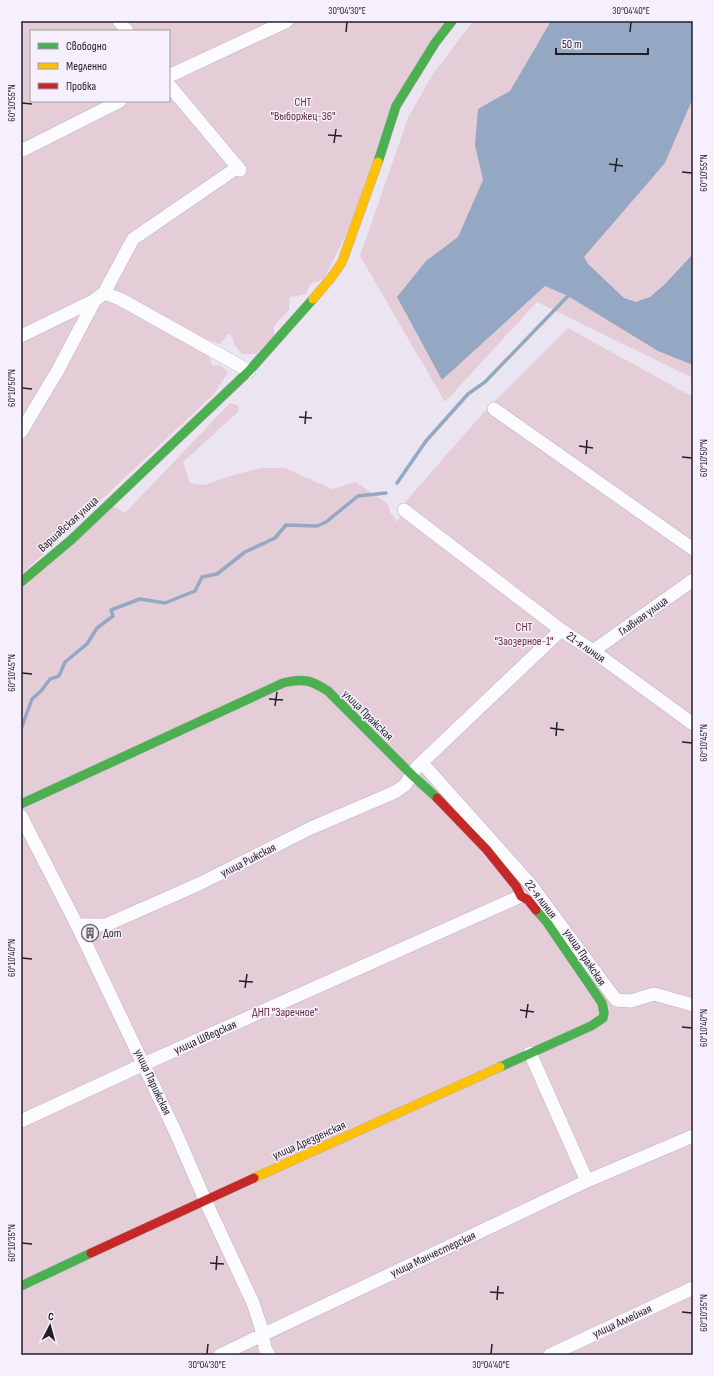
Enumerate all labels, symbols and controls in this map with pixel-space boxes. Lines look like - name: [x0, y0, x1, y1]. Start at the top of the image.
- text: 30°04'30"E: [328, 5, 366, 17]
- text: 30°04'40"E: [612, 5, 650, 17]
- legend: [30, 30, 170, 102]
- scale bar: [556, 30, 648, 56]
- text: 50 m: [562, 37, 582, 52]
- text: Свободно: [66, 39, 107, 54]
- text: Медленно: [66, 59, 107, 74]
- text: Пробка: [66, 79, 97, 94]
- text: 60°10'55"N: [6, 84, 18, 122]
- park label: СНТ "Выборжец-36": [270, 95, 336, 124]
- text: 60°10'55"N: [698, 154, 710, 192]
- text: 60°10'50"N: [6, 369, 18, 407]
- text: 60°10'50"N: [698, 439, 710, 477]
- street label: Варшавская улица: [35, 493, 102, 555]
- street label: Главная улица: [616, 593, 671, 639]
- park label: СНТ "Заозерное-1": [494, 620, 554, 649]
- street label: 21-я линия: [563, 629, 608, 666]
- text: 60°10'45"N: [6, 654, 18, 692]
- street label: улица Пражская: [339, 687, 396, 744]
- text: 60°10'45"N: [698, 724, 710, 762]
- street label: улица Рижская: [218, 840, 279, 881]
- street label: 22-я линия: [521, 877, 560, 922]
- building icon: Дот: [80, 923, 100, 943]
- place label: Дот: [103, 926, 122, 941]
- street label: улица Пражская: [560, 926, 609, 989]
- text: 60°10'40"N: [6, 939, 18, 977]
- park label: ДНП "Заречное": [252, 1005, 318, 1020]
- text: 60°10'40"N: [698, 1009, 710, 1047]
- street label: улица Шведская: [172, 1017, 239, 1058]
- street label: улица Парижская: [131, 1047, 174, 1118]
- street label: улица Дрезденская: [270, 1117, 348, 1163]
- text: 60°10'35"N: [6, 1224, 18, 1262]
- street label: улица Манчестерская: [388, 1228, 479, 1281]
- text: 60°10'35"N: [698, 1294, 710, 1332]
- street label: улица Аллейная: [590, 1301, 654, 1342]
- north arrow: [30, 1306, 70, 1346]
- text: С: [48, 1310, 55, 1323]
- text: 30°04'30"E: [188, 1359, 226, 1371]
- text: 30°04'40"E: [472, 1359, 510, 1371]

